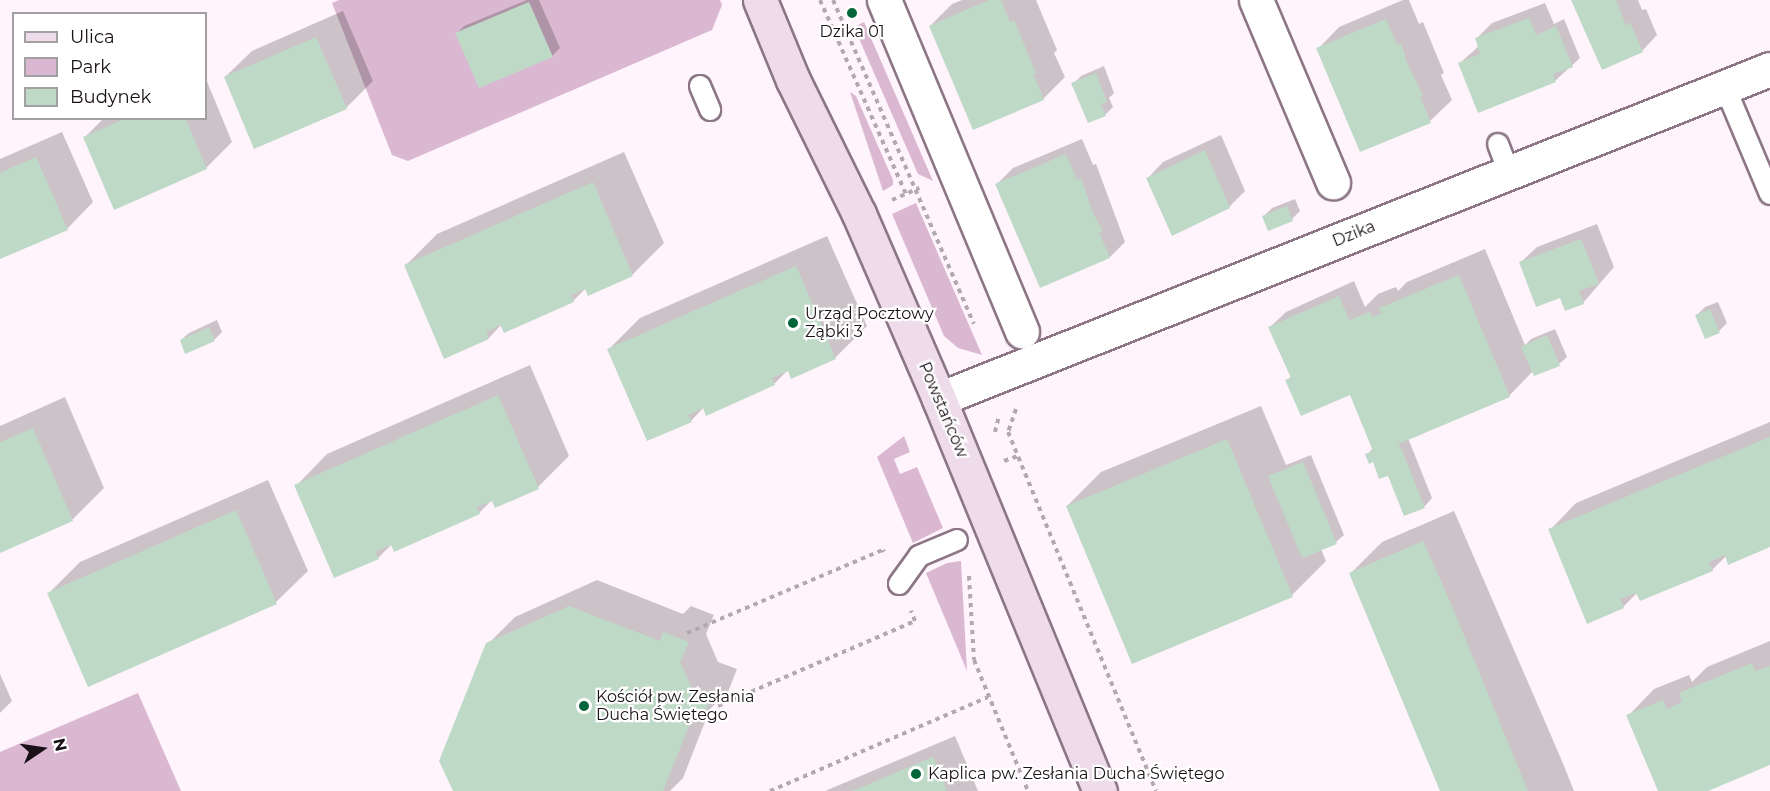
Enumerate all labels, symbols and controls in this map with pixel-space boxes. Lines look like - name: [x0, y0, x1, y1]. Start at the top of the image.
- marker: Dzika 01: [845, 6, 859, 20]
- legend: [12, 12, 207, 120]
- place label: Dzika 01: [819, 22, 885, 42]
- text: Ulica: [70, 26, 115, 48]
- text: Park: [70, 56, 111, 78]
- text: Budynek: [70, 86, 151, 108]
- street label: Dzika: [1330, 217, 1378, 251]
- place label: Urząd Pocztowy Ząbki 3: [805, 304, 934, 342]
- marker: Urząd Pocztowy Ząbki 3: [786, 316, 800, 330]
- street label: Powstańców: [914, 359, 972, 461]
- place label: Kościół pw. Zesłania Ducha Świętego: [596, 687, 755, 725]
- marker: Kościół pw. Zesłania Ducha Świętego: [577, 699, 591, 713]
- north arrow: [12, 719, 72, 779]
- text: N: [49, 736, 71, 753]
- place label: Kaplica pw. Zesłania Ducha Świętego: [928, 764, 1225, 784]
- marker: Kaplica pw. Zesłania Ducha Świętego: [909, 767, 923, 781]

